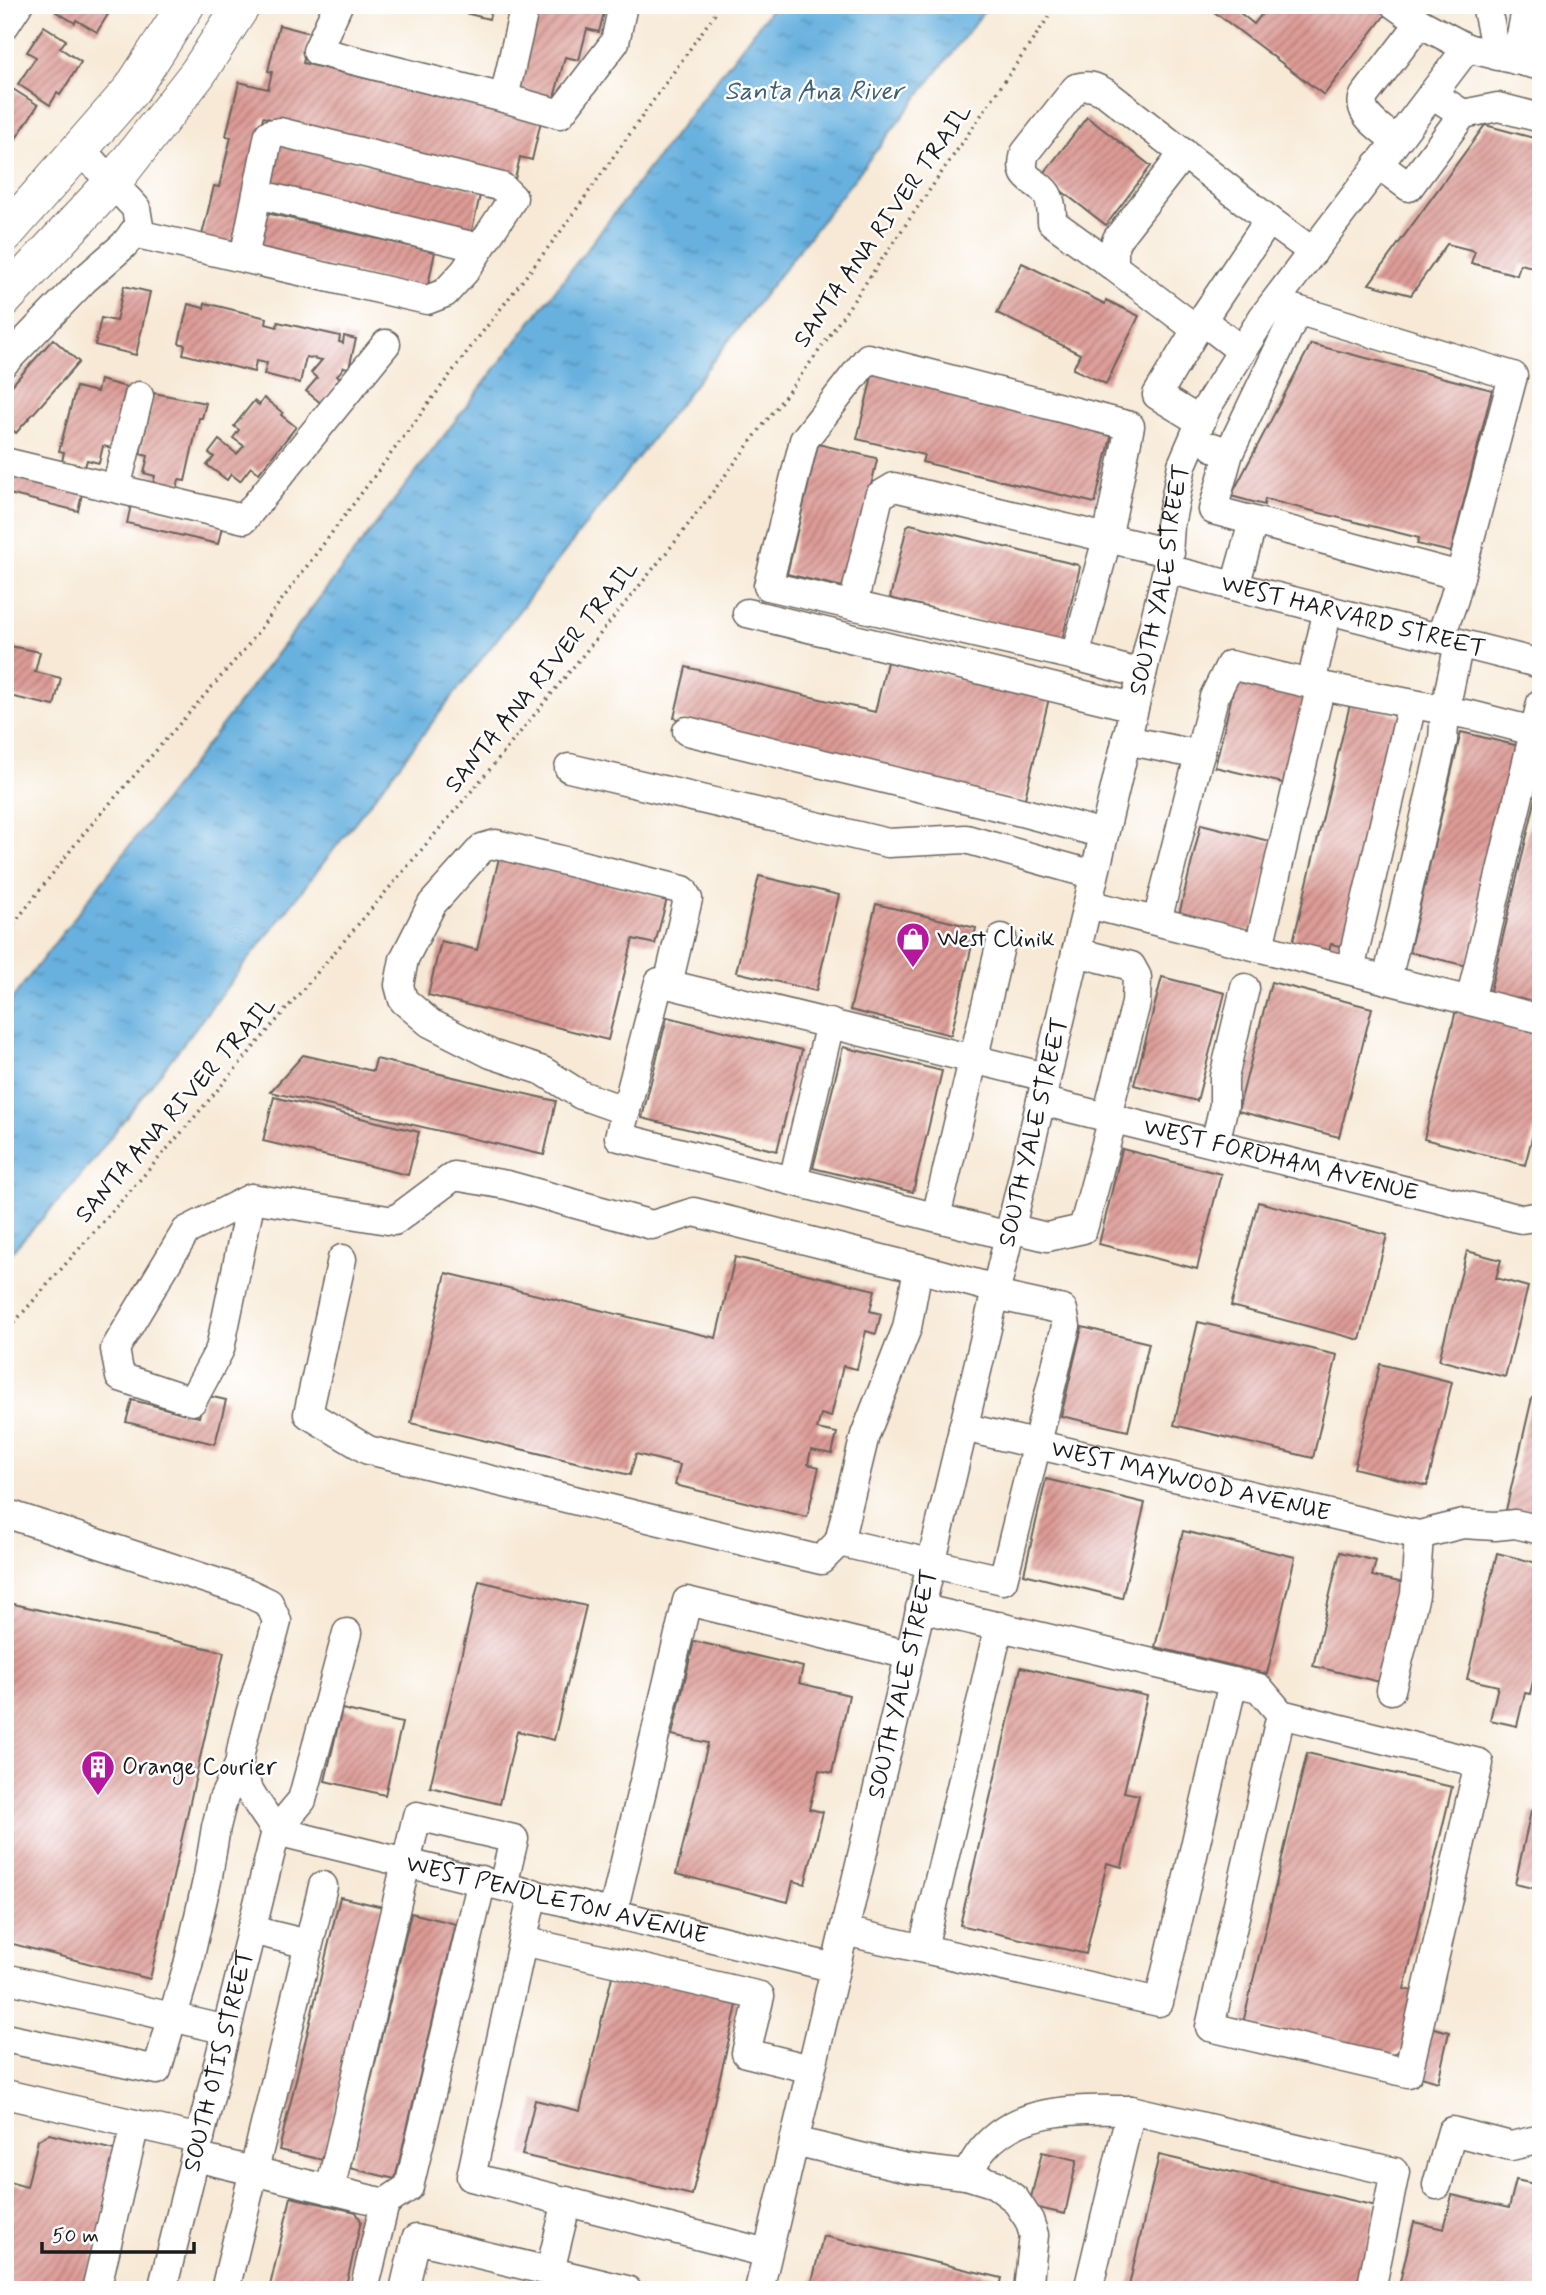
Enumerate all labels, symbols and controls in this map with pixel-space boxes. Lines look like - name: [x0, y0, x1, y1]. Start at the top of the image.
- water label: Santa Ana River: [725, 75, 906, 109]
- street label: SANTA ANA RIVER TRAIL: [787, 98, 979, 354]
- street label: SOUTH YALE STREET: [1122, 462, 1197, 698]
- street label: SANTA ANA RIVER TRAIL: [438, 554, 646, 800]
- street label: WEST HARVARD STREET: [1218, 568, 1489, 665]
- shop icon: West Clinik: [894, 920, 932, 969]
- place label: West Clinik: [937, 924, 1055, 955]
- street label: SANTA ANA RIVER TRAIL: [69, 990, 283, 1230]
- street label: SOUTH YALE STREET: [991, 1014, 1076, 1250]
- street label: WEST FORDHAM AVENUE: [1140, 1111, 1422, 1209]
- street label: WEST MAYWOOD AVENUE: [1048, 1433, 1333, 1529]
- street label: SOUTH YALE STREET: [861, 1566, 945, 1802]
- building icon: Orange Courier: [79, 1748, 117, 1797]
- place label: Orange Courier: [122, 1752, 278, 1785]
- street label: WEST PENDLETON AVENUE: [403, 1848, 711, 1952]
- street label: SOUTH OTIS STREET: [176, 1947, 261, 2175]
- scale bar: [42, 2211, 194, 2255]
- text: 50 m: [52, 2222, 99, 2250]

